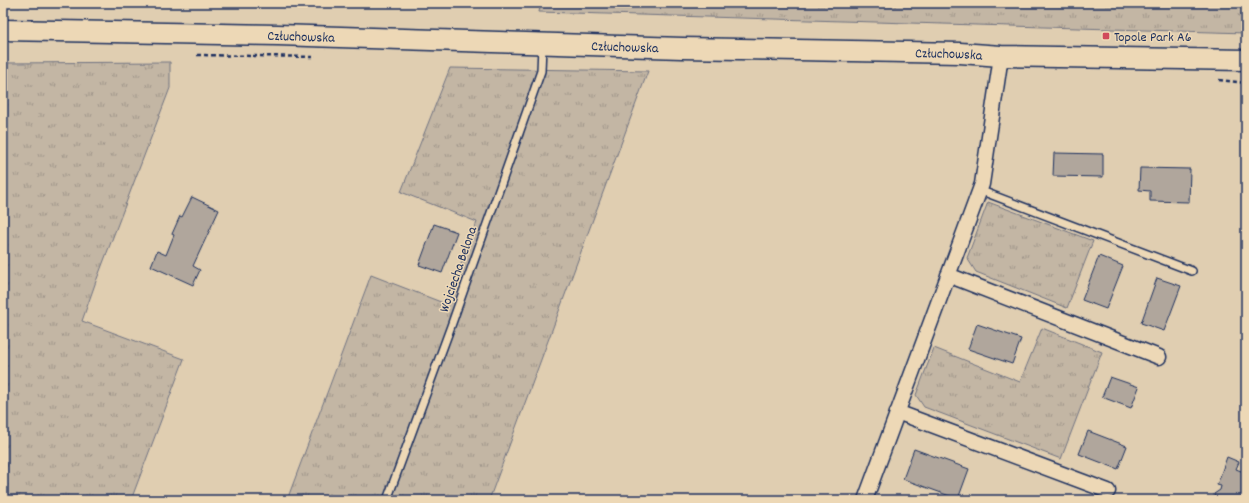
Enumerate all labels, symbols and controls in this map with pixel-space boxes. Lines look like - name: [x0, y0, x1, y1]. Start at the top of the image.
- street label: Człuchowska: [267, 27, 335, 49]
- place label: Topole Park A6: [1114, 28, 1192, 48]
- marker: Topole Park A6: [1101, 31, 1111, 41]
- street label: Człuchowska: [591, 37, 659, 59]
- street label: Człuchowska: [915, 44, 983, 67]
- street label: Wojciecha Belona: [435, 224, 483, 315]

